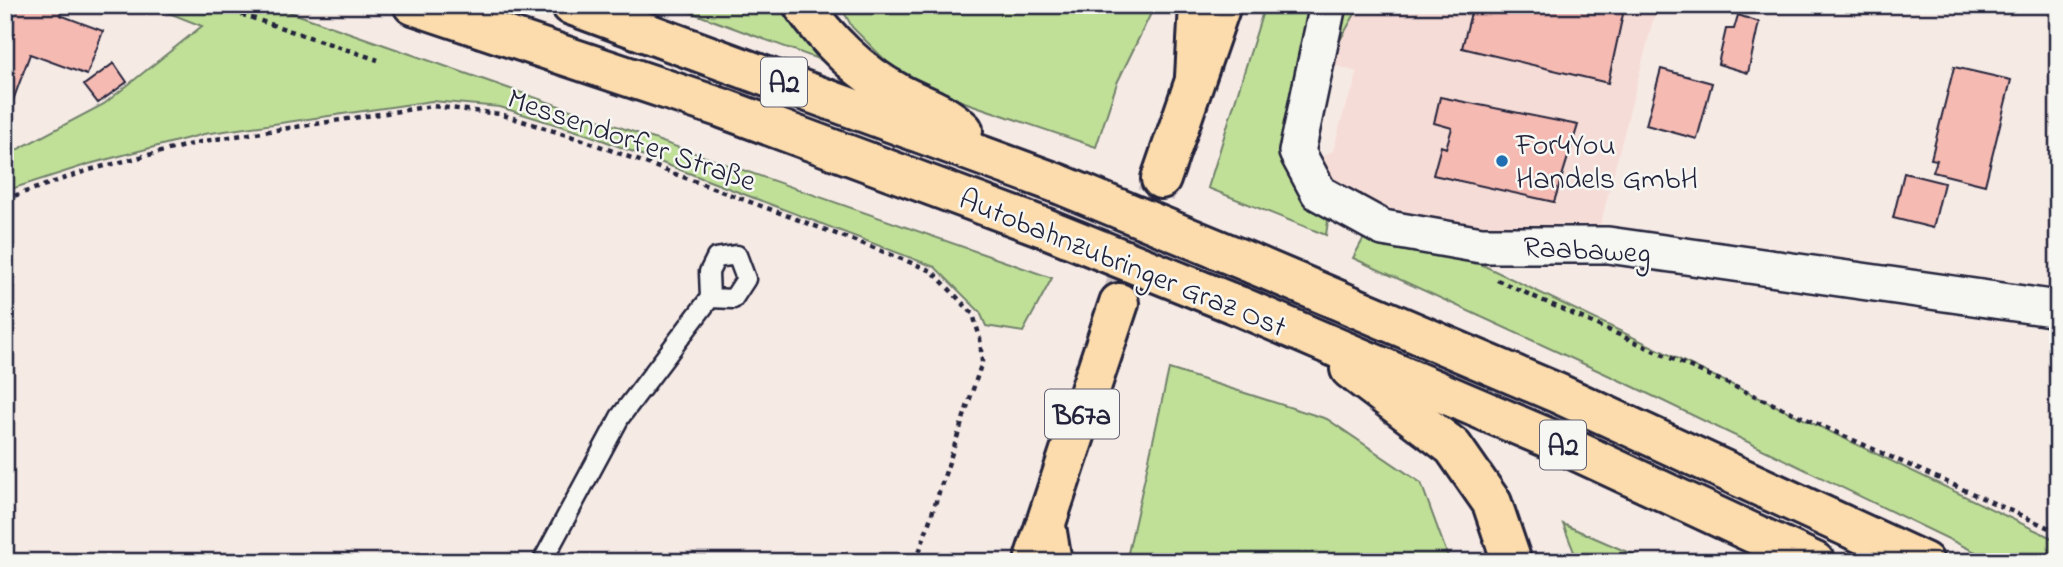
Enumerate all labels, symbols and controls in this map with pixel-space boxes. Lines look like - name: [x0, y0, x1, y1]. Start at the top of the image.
- road number: A2: [761, 57, 807, 106]
- street label: Messendorfer Straße: [501, 79, 762, 205]
- place label: For4You Handels GmbH: [1515, 125, 1698, 203]
- marker: For4You Handels GmbH: [1494, 153, 1510, 169]
- street label: Autobahnzubringer Graz Ost: [952, 179, 1292, 351]
- street label: Raabaweg: [1522, 227, 1652, 277]
- road number: B67a: [1045, 390, 1119, 438]
- road number: A2: [1540, 420, 1586, 470]

